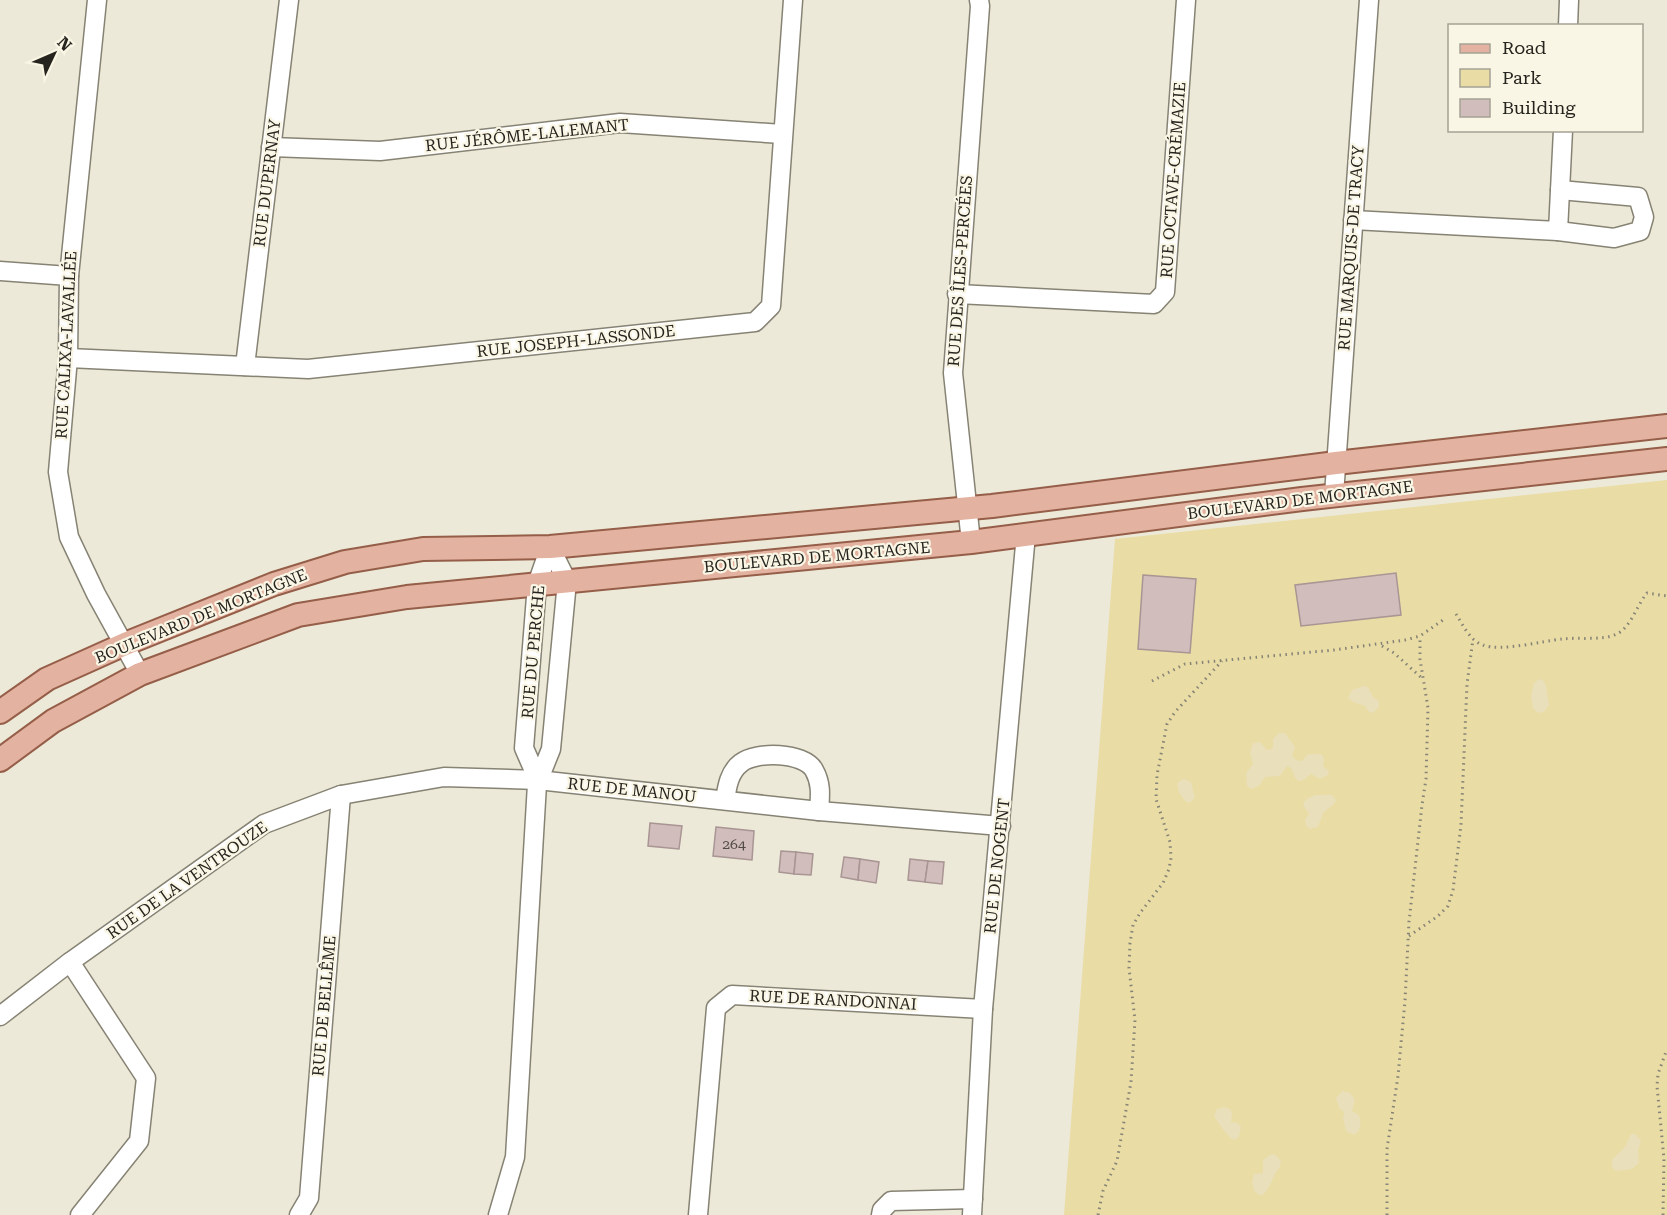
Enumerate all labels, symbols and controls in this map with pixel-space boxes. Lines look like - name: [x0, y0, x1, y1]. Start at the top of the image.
- north arrow: [24, 24, 84, 84]
- legend: [1448, 24, 1643, 132]
- text: N: [53, 33, 76, 55]
- text: Road: [1502, 37, 1547, 58]
- text: Park: [1502, 67, 1542, 88]
- street label: RUE OCTAVE-CRÉMAZIE: [1157, 81, 1189, 279]
- text: Building: [1502, 97, 1576, 118]
- street label: RUE JÉRÔME-LALEMANT: [424, 115, 630, 155]
- street label: RUE DUPERNAY: [250, 118, 284, 248]
- street label: RUE MARQUIS-DE TRACY: [1334, 145, 1368, 351]
- street label: RUE DES ÎLES-PERCÉES: [944, 175, 976, 367]
- street label: RUE CALIXA-LAVALLÉE: [52, 251, 80, 439]
- street label: RUE JOSEPH-LASSONDE: [476, 321, 676, 361]
- street label: BOULEVARD DE MORTAGNE: [1186, 477, 1414, 523]
- street label: BOULEVARD DE MORTAGNE: [703, 538, 931, 576]
- street label: BOULEVARD DE MORTAGNE: [92, 565, 310, 667]
- street label: RUE DU PERCHE: [518, 585, 548, 719]
- street label: RUE DE MANOU: [567, 774, 697, 806]
- street label: RUE DE NOGENT: [980, 797, 1014, 935]
- street label: RUE DE LA VENTROUZE: [103, 817, 271, 943]
- house number: 264: [722, 836, 746, 852]
- street label: RUE DE BELLÊME: [308, 935, 340, 1077]
- street label: RUE DE RANDONNAI: [749, 986, 917, 1014]

